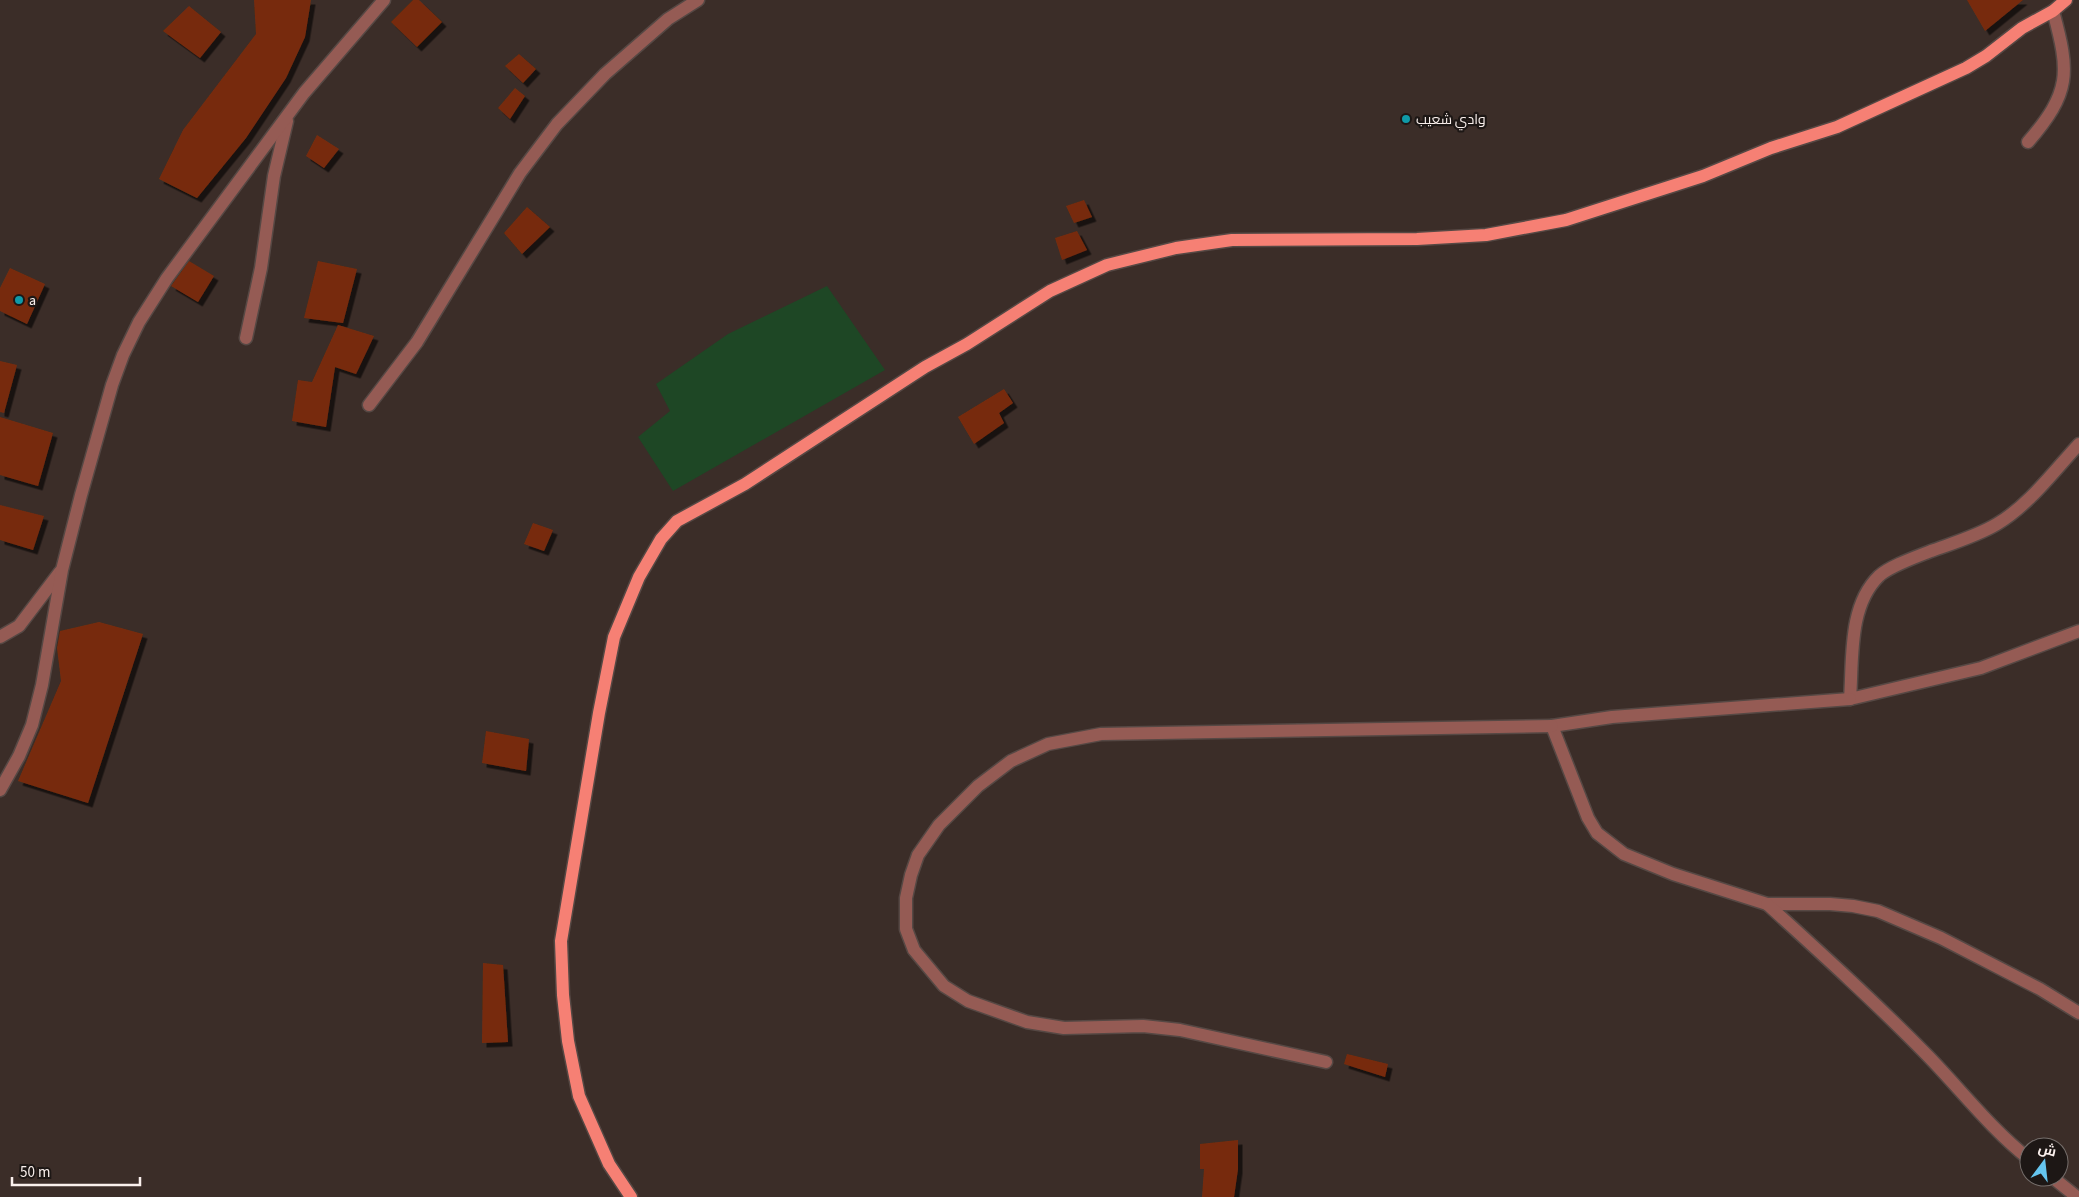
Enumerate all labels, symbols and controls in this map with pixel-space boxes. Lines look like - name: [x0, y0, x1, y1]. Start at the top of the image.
- place label: وادي شعيب: [1416, 110, 1486, 131]
- marker: وادي شعيب: [1400, 113, 1412, 125]
- place label: a: [29, 291, 36, 311]
- marker: a: [13, 294, 25, 306]
- north arrow: [2019, 1137, 2069, 1187]
- text: ش: [2036, 1138, 2058, 1162]
- scale bar: [12, 1154, 140, 1186]
- text: 50 m: [20, 1162, 50, 1183]

